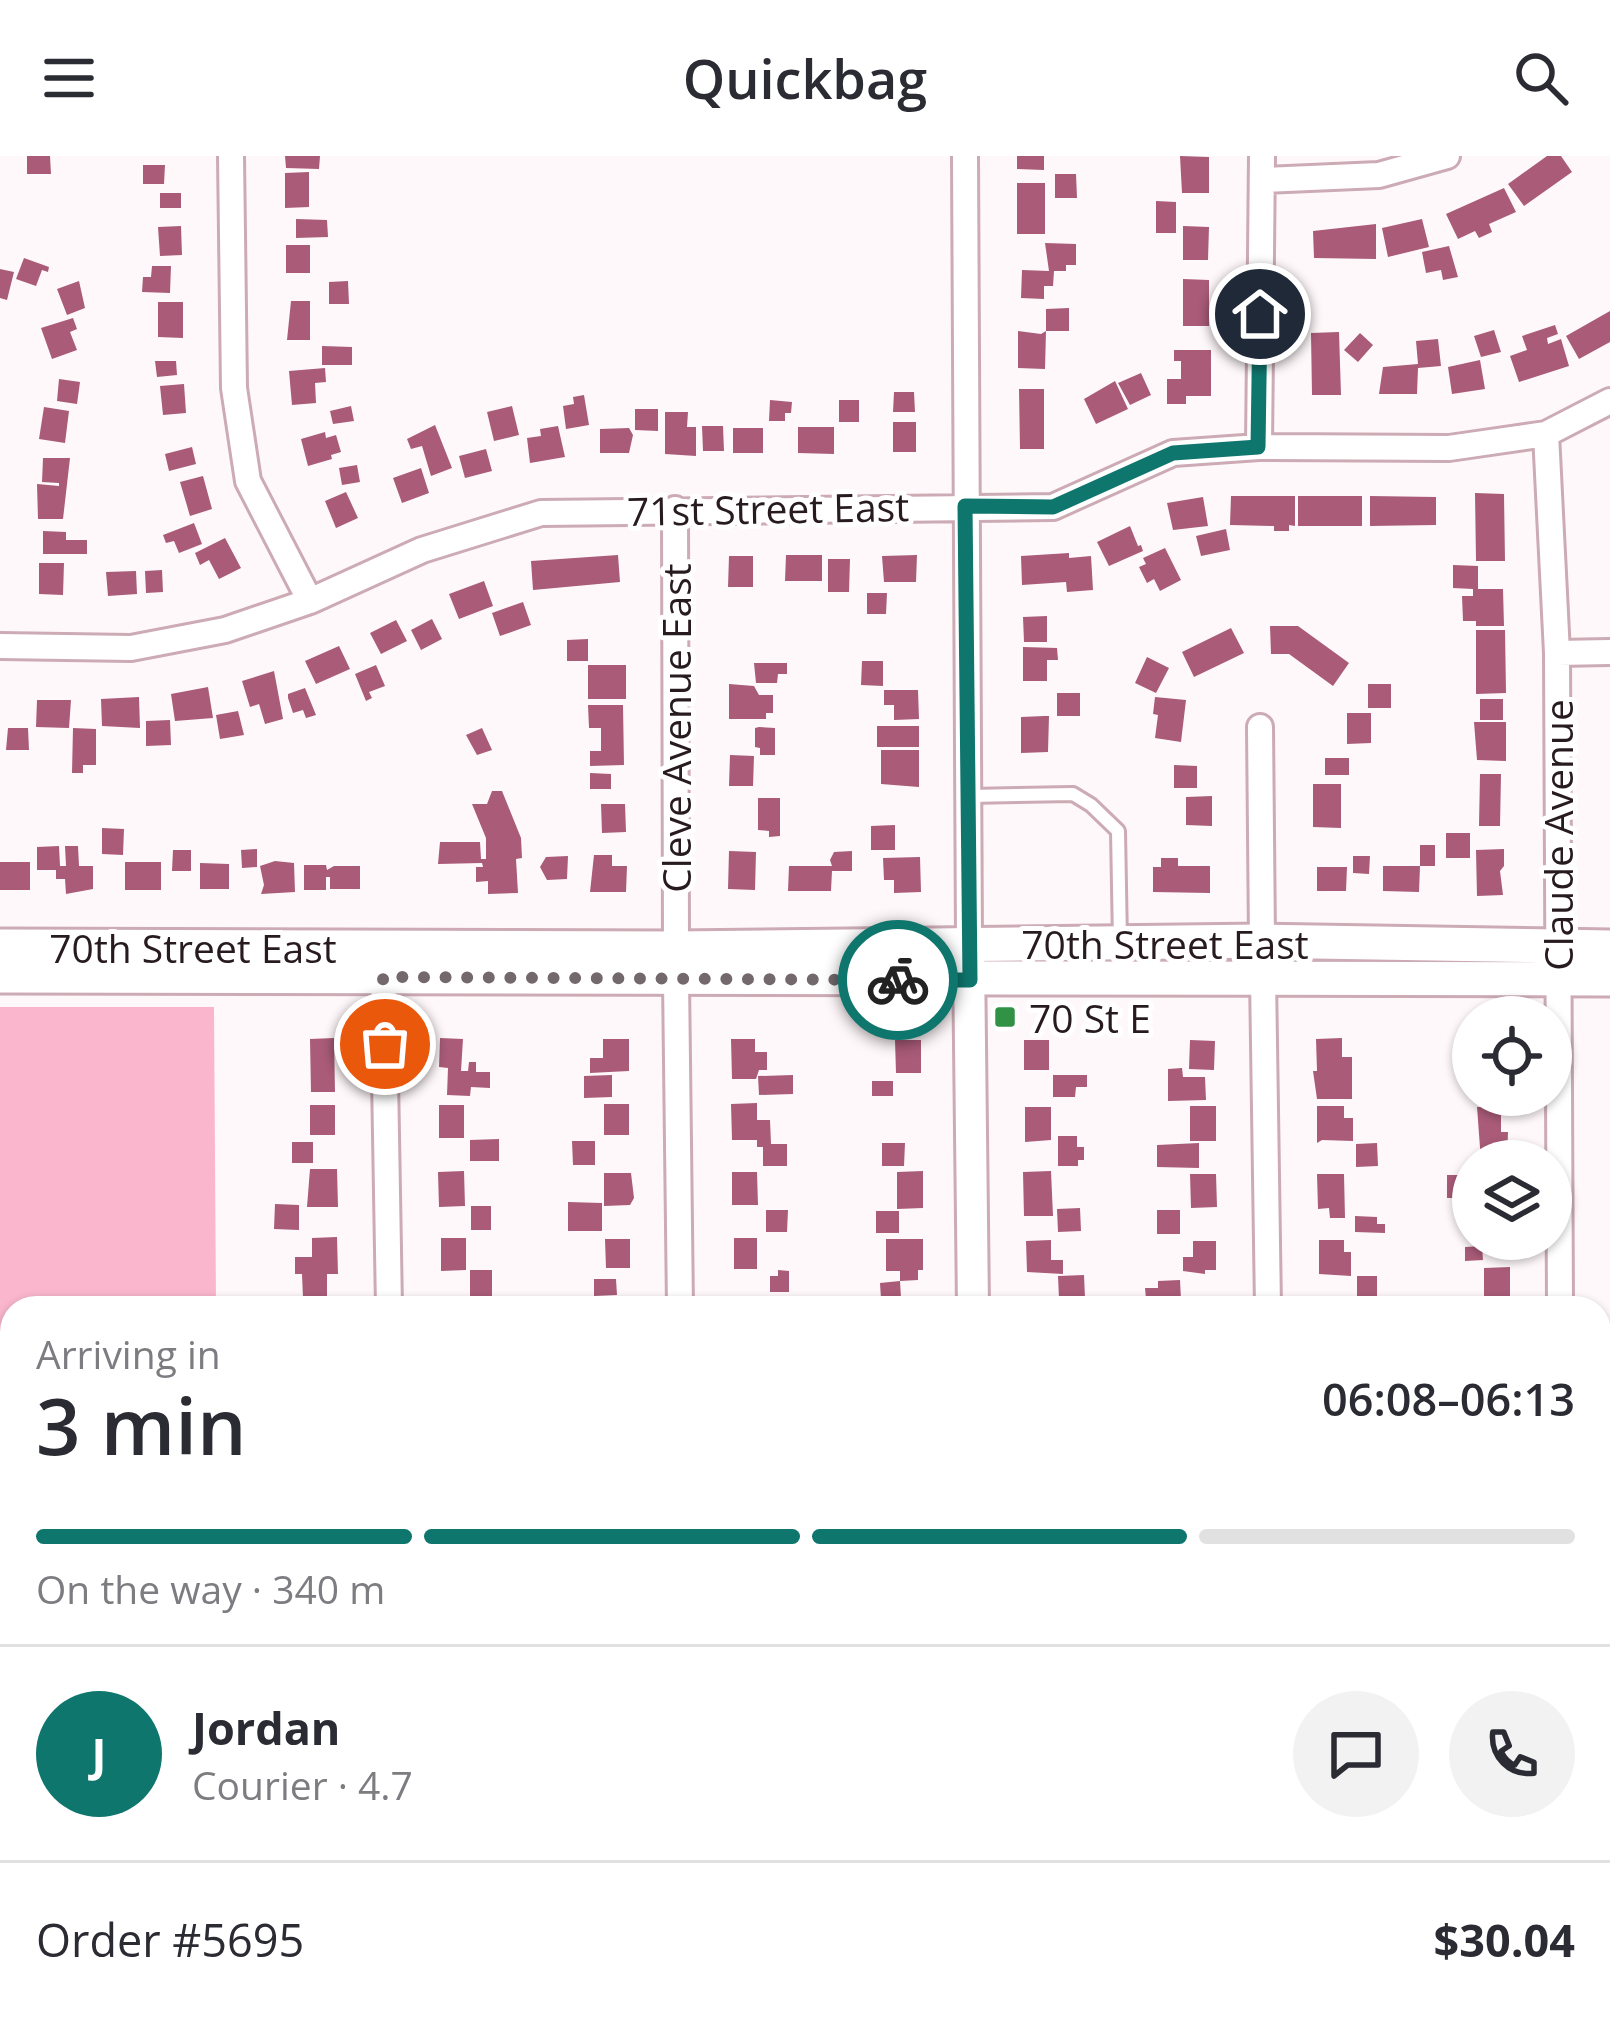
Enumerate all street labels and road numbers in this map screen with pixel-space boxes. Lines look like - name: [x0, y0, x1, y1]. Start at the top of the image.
- street label: 71st Street East: [627, 479, 909, 537]
- street label: Cleve Avenue East: [649, 563, 702, 893]
- street label: Claude Avenue: [1531, 699, 1584, 971]
- street label: 70th Street East: [1021, 917, 1309, 970]
- street label: 70th Street East: [49, 921, 337, 974]

